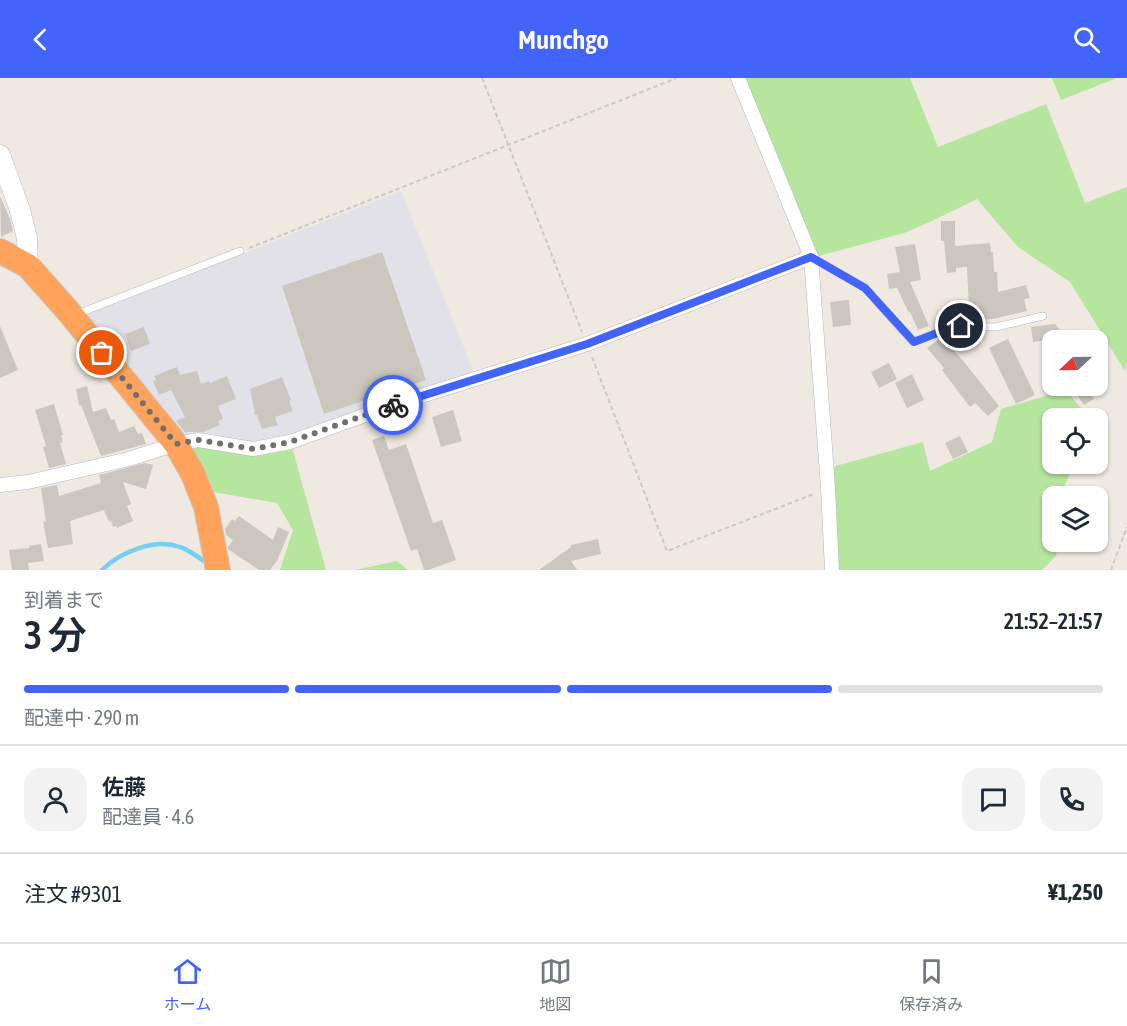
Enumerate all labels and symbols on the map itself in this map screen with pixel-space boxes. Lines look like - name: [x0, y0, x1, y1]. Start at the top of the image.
- pin: [935, 300, 986, 351]
- pin: [76, 327, 127, 378]
- north arrow: [1042, 330, 1108, 396]
- courier: [363, 375, 423, 435]

